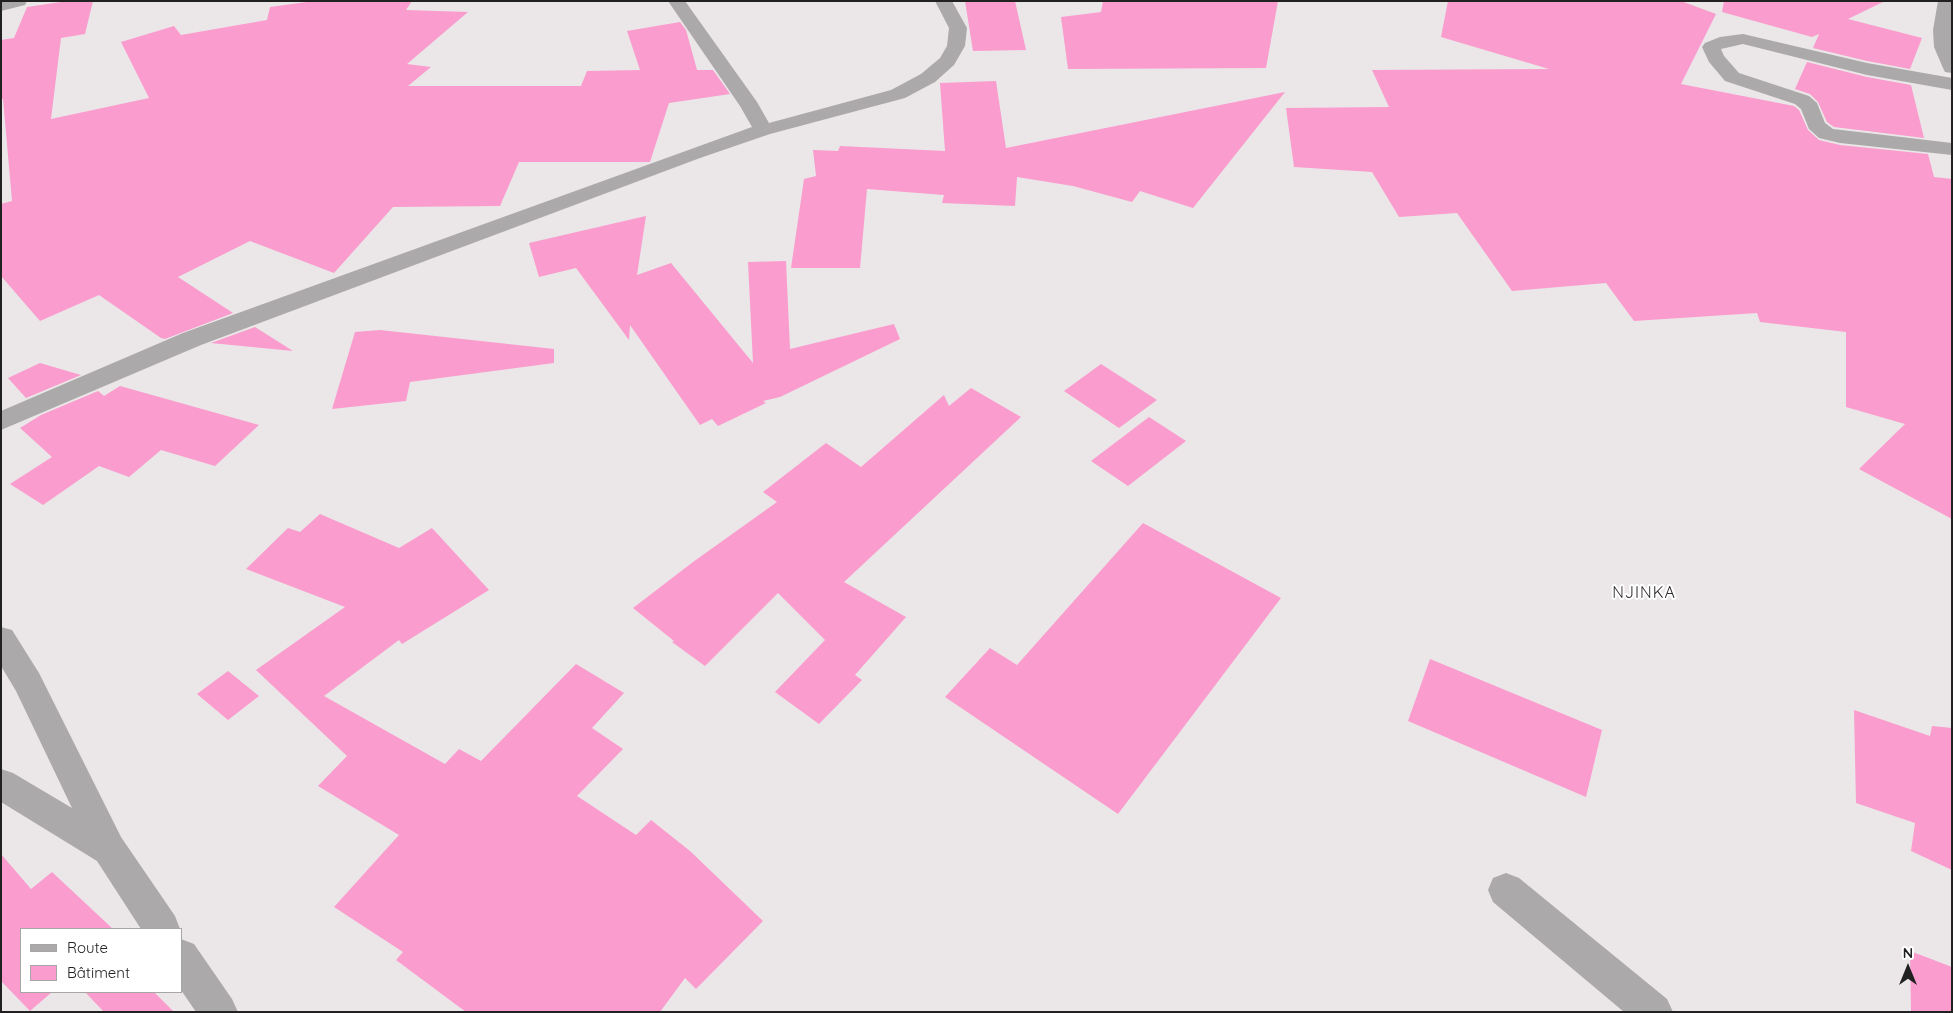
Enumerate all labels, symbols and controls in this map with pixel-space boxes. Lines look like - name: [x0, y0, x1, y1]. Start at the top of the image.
- district label: NJINKA: [1611, 583, 1677, 603]
- legend: [20, 928, 182, 993]
- text: Route: [67, 938, 108, 957]
- north arrow: [1883, 943, 1933, 993]
- text: N: [1903, 944, 1913, 962]
- text: Bâtiment: [67, 963, 130, 982]

